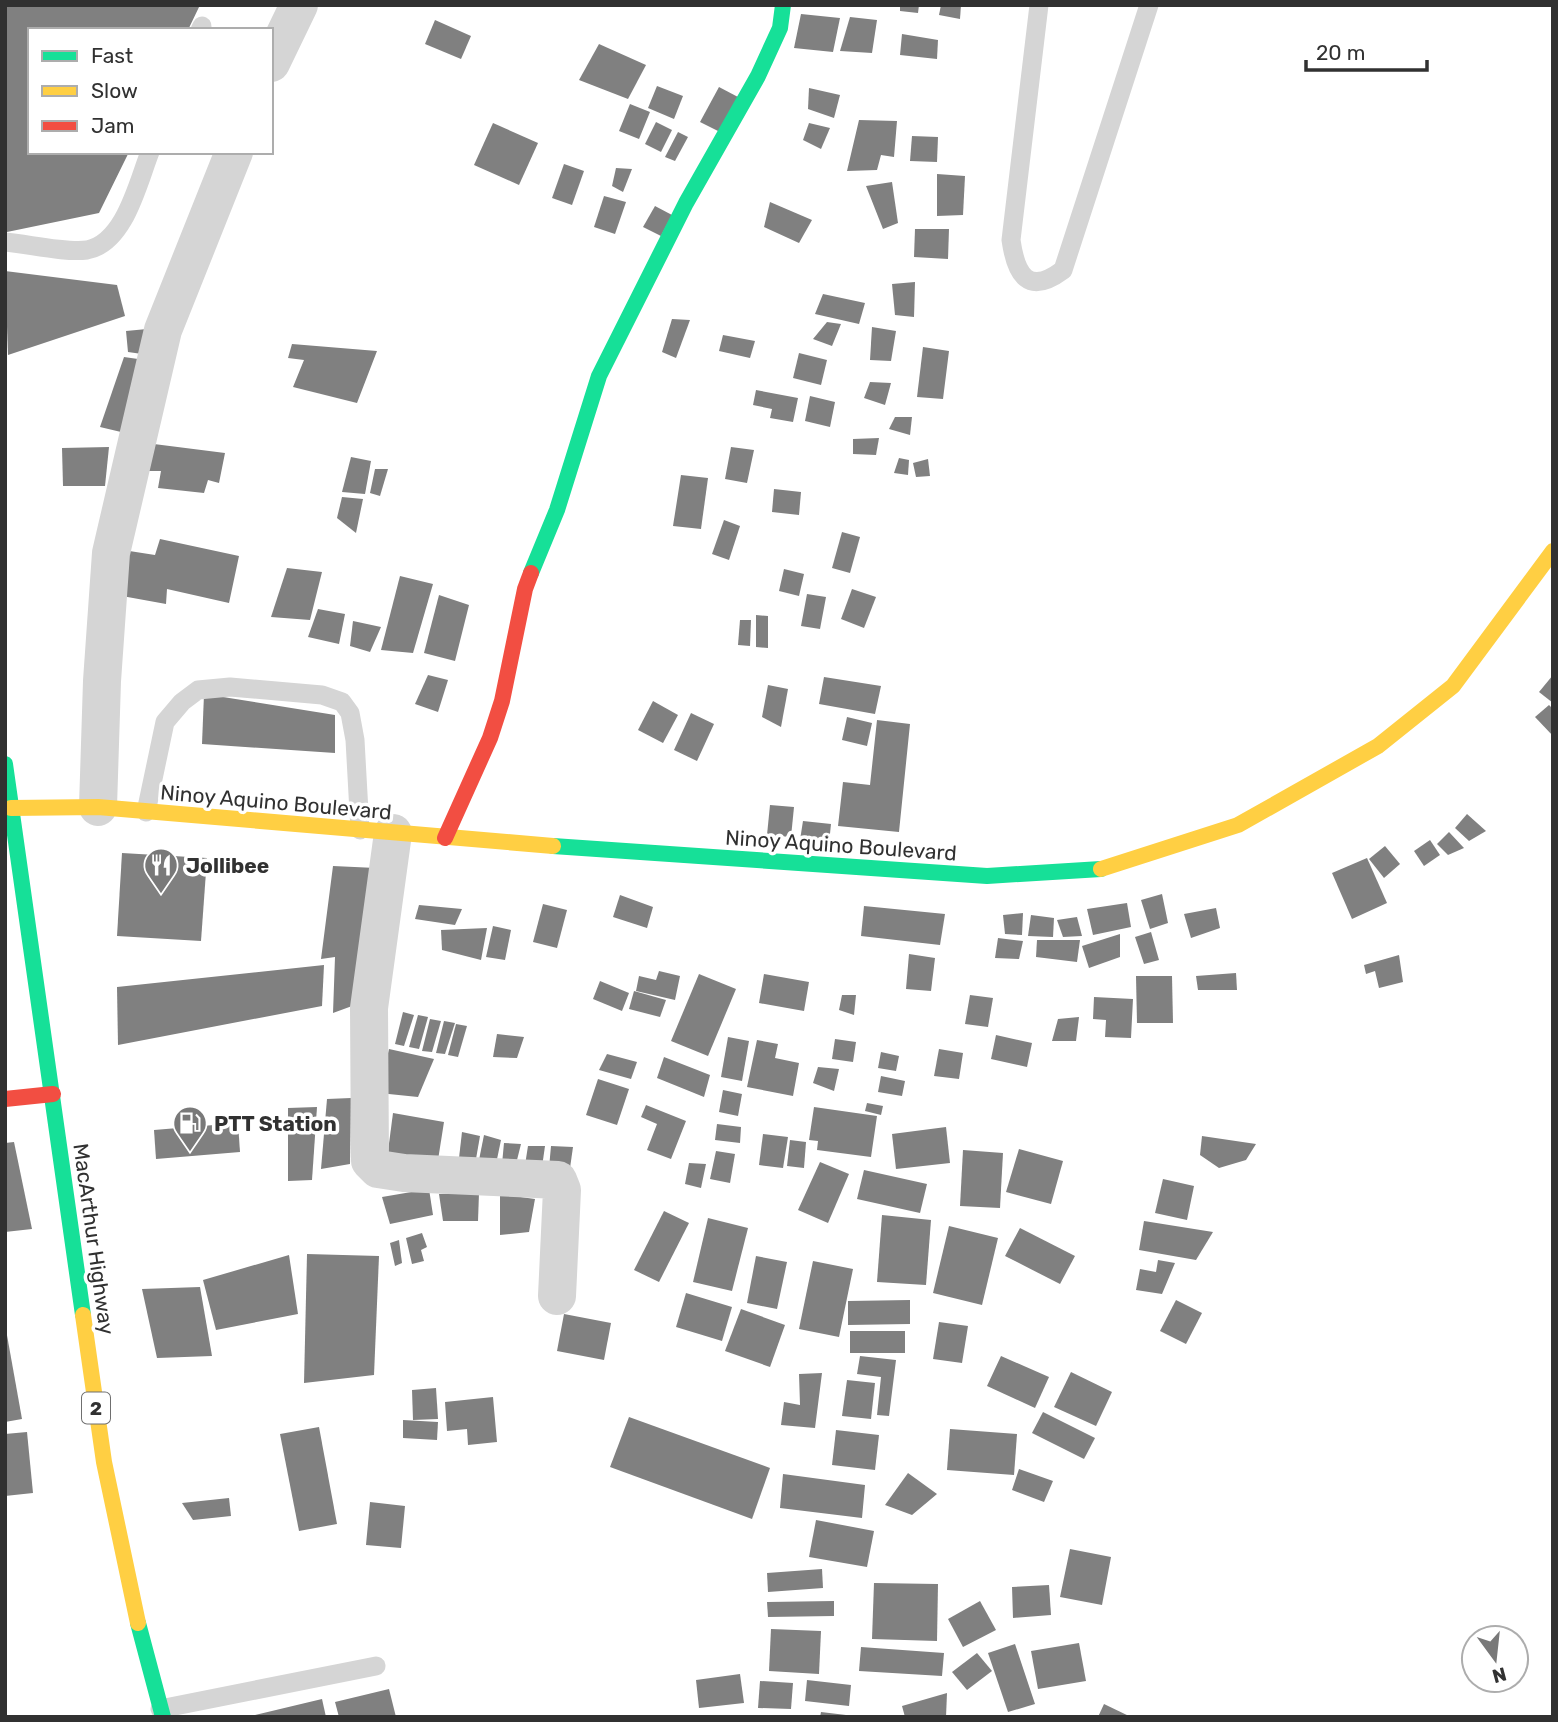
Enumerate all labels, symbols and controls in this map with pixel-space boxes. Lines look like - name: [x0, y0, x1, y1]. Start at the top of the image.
- legend: [28, 28, 273, 154]
- scale bar: [1306, 28, 1427, 72]
- text: 20 m: [1316, 40, 1365, 65]
- text: Fast: [91, 43, 133, 68]
- text: Slow: [91, 78, 138, 103]
- text: Jam: [91, 113, 135, 138]
- street label: Ninoy Aquino Boulevard: [159, 779, 393, 825]
- street label: Ninoy Aquino Boulevard: [724, 824, 958, 866]
- restaurant icon: Jollibee: [142, 846, 180, 895]
- place label: Jollibee: [186, 853, 269, 878]
- fuel station icon: PTT Station: [171, 1104, 209, 1153]
- place label: PTT Station: [214, 1111, 337, 1136]
- street label: MacArthur Highway: [68, 1142, 120, 1337]
- road number: 2: [82, 1392, 110, 1424]
- north arrow: [1460, 1624, 1530, 1694]
- text: N: [1490, 1662, 1509, 1688]

